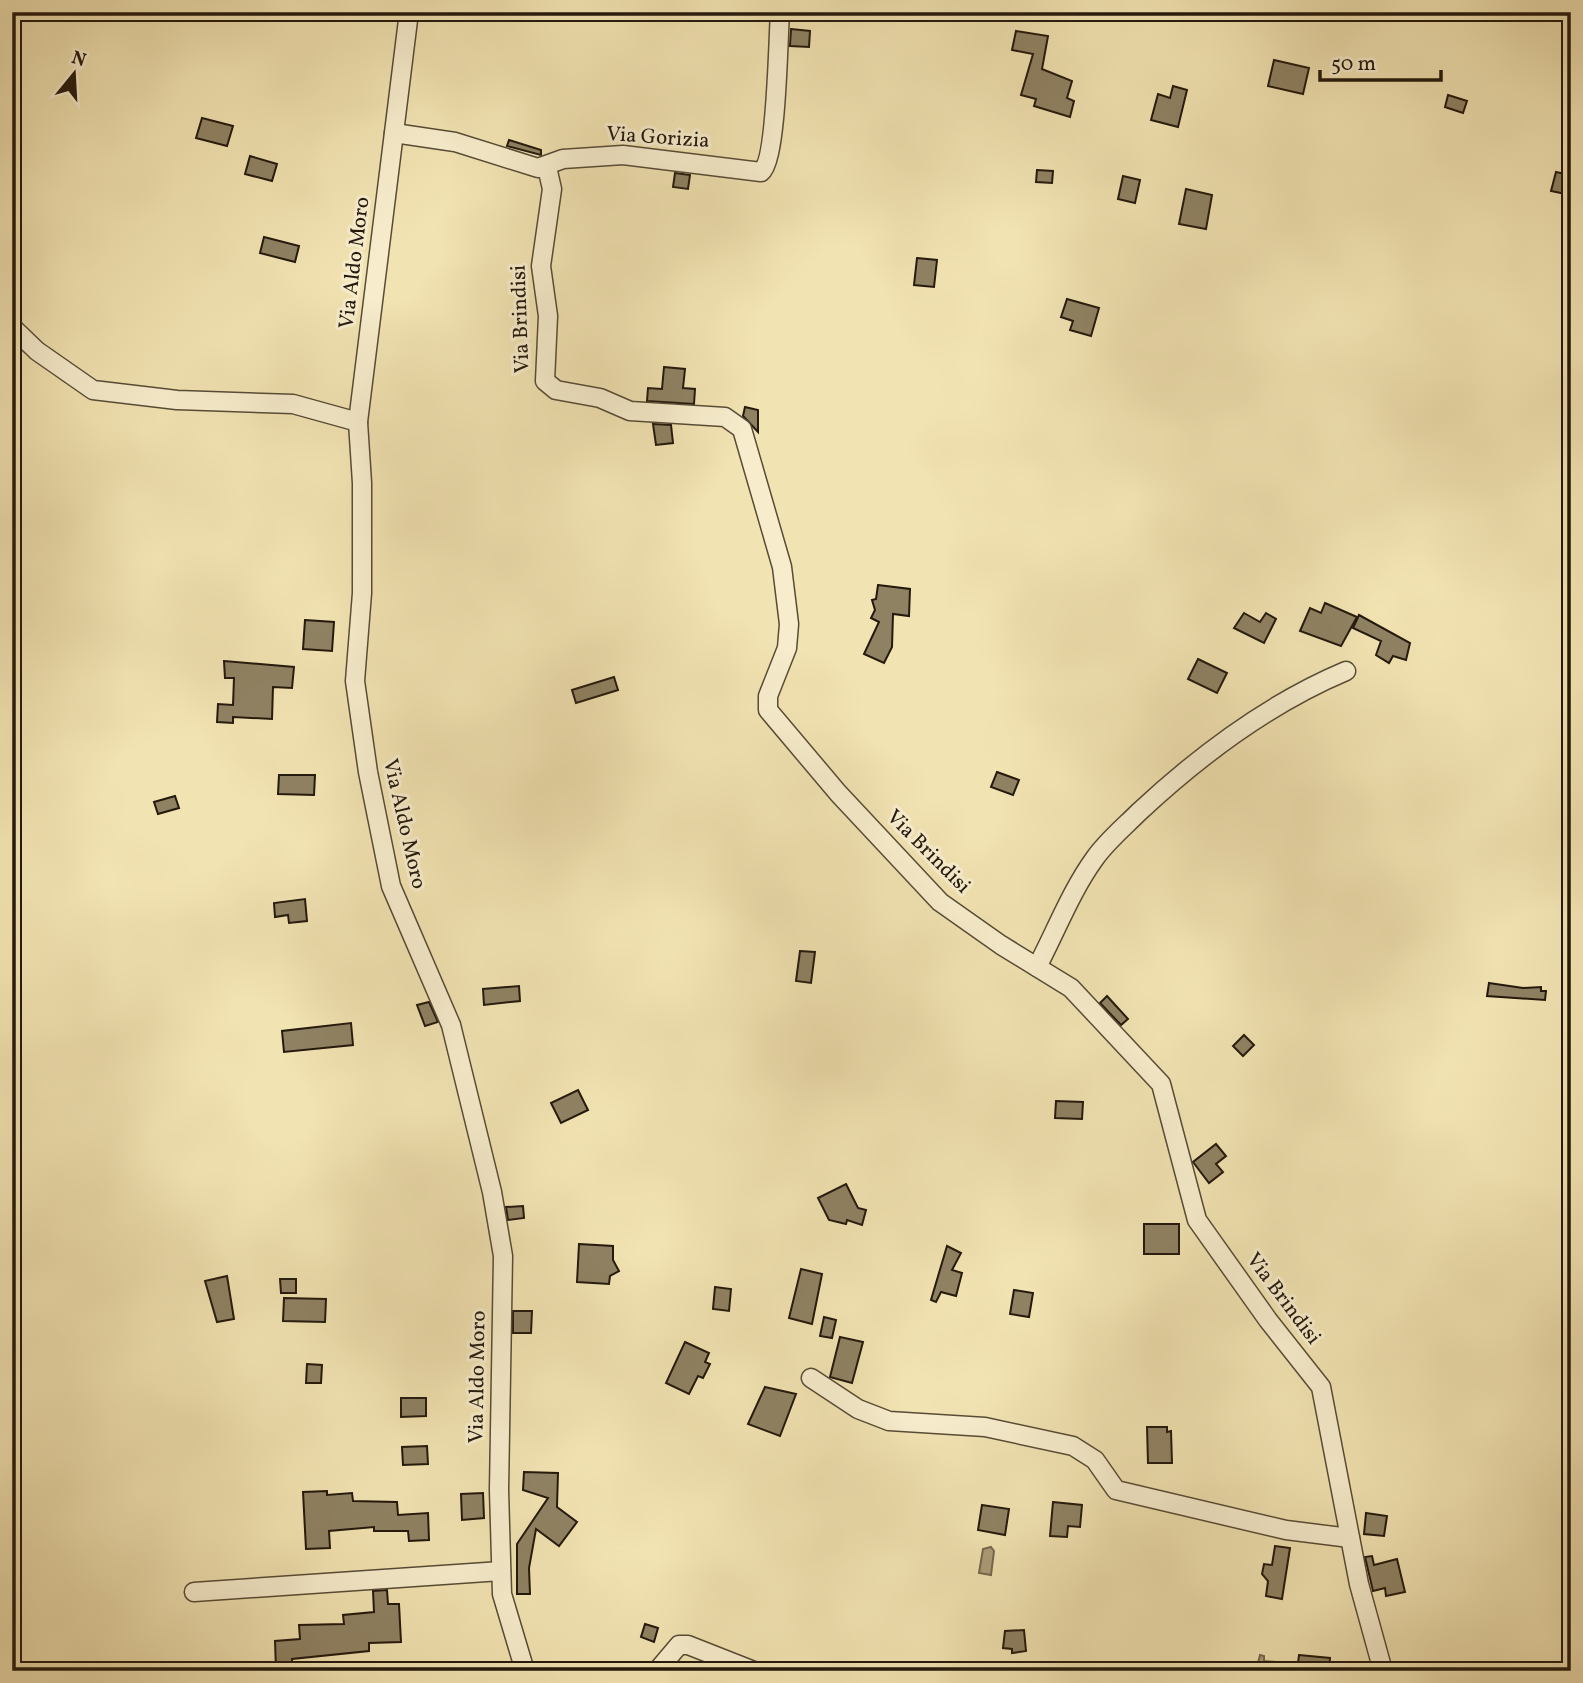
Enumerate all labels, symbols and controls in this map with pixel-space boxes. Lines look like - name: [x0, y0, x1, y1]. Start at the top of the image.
- north arrow: [38, 38, 108, 108]
- scale bar: [1320, 38, 1441, 82]
- text: N: [68, 45, 89, 74]
- text: 50 m: [1331, 50, 1376, 79]
- street label: Via Gorizia: [605, 120, 711, 156]
- street label: Via Aldo Moro: [333, 195, 377, 331]
- street label: Via Brindisi: [505, 264, 537, 374]
- street label: Via Aldo Moro: [375, 756, 433, 892]
- street label: Via Brindisi: [879, 803, 977, 901]
- street label: Via Brindisi: [1239, 1247, 1327, 1351]
- street label: Via Aldo Moro: [462, 1310, 494, 1444]

